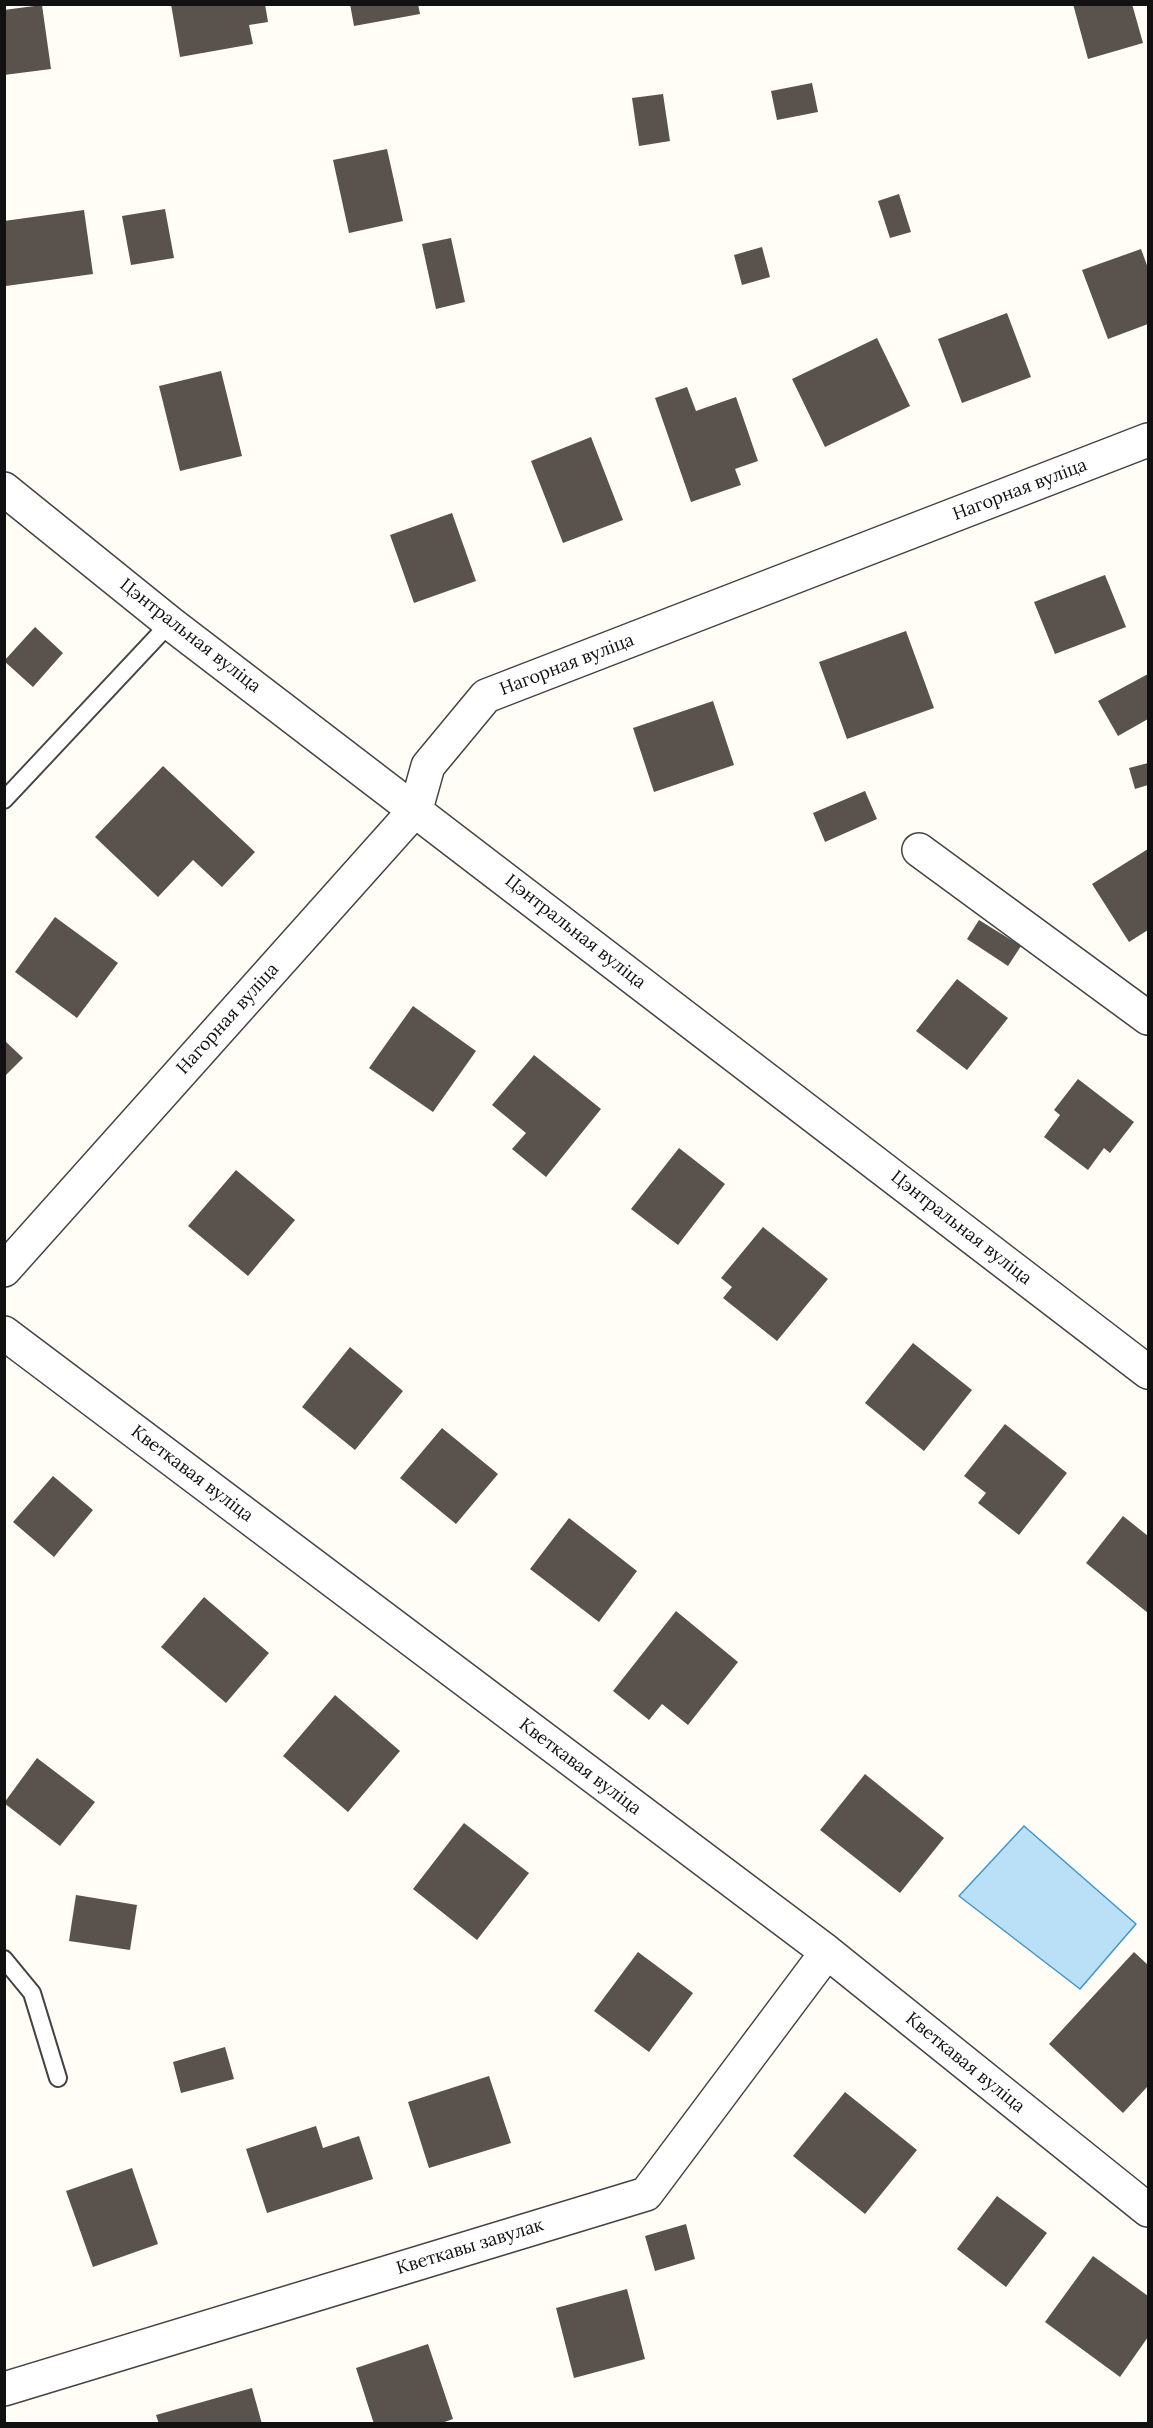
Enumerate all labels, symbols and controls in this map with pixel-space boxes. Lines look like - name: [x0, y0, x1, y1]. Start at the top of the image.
- street label: Нагорная вуліца: [950, 454, 1090, 526]
- street label: Цэнтральная вуліца: [115, 574, 265, 698]
- street label: Нагорная вуліца: [497, 629, 637, 701]
- street label: Цэнтральная вуліца: [500, 870, 650, 994]
- street label: Нагорная вуліца: [172, 959, 284, 1079]
- street label: Цэнтральная вуліца: [886, 1166, 1036, 1290]
- street label: Кветкавая вуліца: [127, 1421, 257, 1527]
- street label: Кветкавая вуліца: [515, 1714, 645, 1820]
- street label: Кветкавая вуліца: [901, 2008, 1029, 2118]
- street label: Кветкавы завулак: [394, 2214, 546, 2280]

